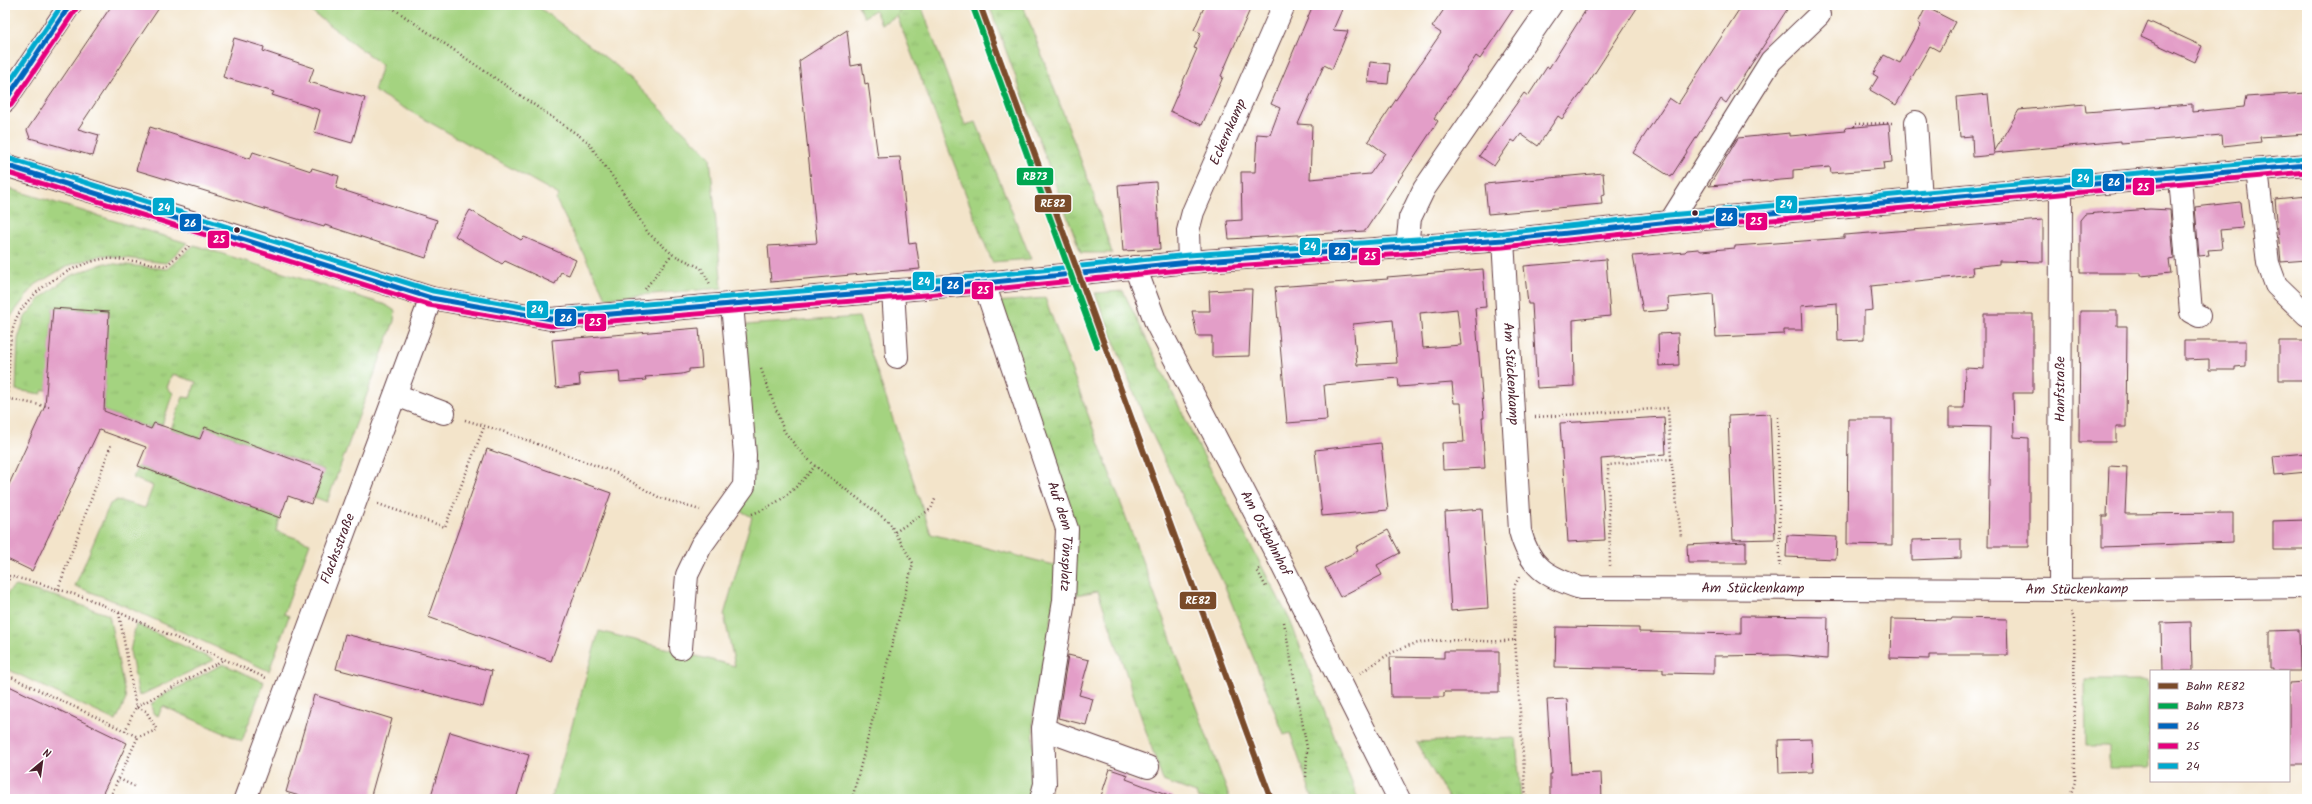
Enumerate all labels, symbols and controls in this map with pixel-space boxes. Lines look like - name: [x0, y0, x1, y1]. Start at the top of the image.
- street label: Eckernkamp: [1204, 95, 1253, 169]
- line badge: RB73: [1016, 167, 1054, 186]
- text: RB73: [1023, 168, 1047, 186]
- line badge: 24: [2071, 168, 2094, 188]
- text: 24: [2077, 170, 2089, 188]
- line badge: 26: [2102, 173, 2125, 192]
- text: 26: [2108, 174, 2120, 192]
- line badge: 25: [2132, 177, 2155, 196]
- text: 25: [2137, 179, 2150, 197]
- line badge: RE82: [1034, 194, 1072, 213]
- text: RE82: [1040, 195, 1066, 213]
- line badge: 24: [1775, 195, 1798, 214]
- text: 24: [1780, 196, 1792, 214]
- line badge: 24: [152, 197, 175, 216]
- text: 24: [158, 199, 170, 217]
- line badge: 26: [1715, 207, 1738, 227]
- unlabelled marker: [1690, 208, 1700, 218]
- text: 26: [1721, 209, 1733, 227]
- line badge: 25: [1745, 212, 1768, 231]
- line badge: 26: [179, 213, 202, 232]
- text: 25: [1750, 213, 1763, 231]
- text: 26: [184, 215, 196, 233]
- unlabelled marker: [232, 225, 242, 235]
- line badge: 25: [207, 230, 230, 249]
- text: 25: [213, 231, 226, 249]
- line badge: 24: [1299, 237, 1321, 256]
- text: 24: [1304, 238, 1316, 256]
- line badge: 26: [1328, 242, 1351, 261]
- text: 26: [1334, 243, 1346, 261]
- line badge: 25: [1358, 247, 1381, 266]
- text: 25: [1364, 248, 1377, 266]
- line badge: 24: [912, 271, 935, 291]
- text: 24: [918, 273, 930, 291]
- line badge: 26: [941, 276, 964, 295]
- text: 26: [947, 277, 959, 295]
- line badge: 25: [971, 281, 994, 300]
- text: 25: [977, 282, 990, 300]
- line badge: 24: [526, 300, 549, 319]
- text: 24: [531, 301, 543, 319]
- line badge: 26: [554, 308, 577, 327]
- text: 26: [560, 310, 572, 328]
- line badge: 25: [584, 313, 607, 332]
- text: 25: [589, 314, 602, 332]
- street label: Am Stückenkamp: [1497, 322, 1525, 426]
- street label: Hanfstraße: [2049, 355, 2072, 422]
- street label: Auf dem Tönsplatz: [1041, 479, 1078, 592]
- street label: Am Ostbahnhof: [1234, 487, 1298, 581]
- street label: Flachsstraße: [315, 509, 361, 587]
- street label: Am Stückenkamp: [1702, 578, 1804, 600]
- street label: Am Stückenkamp: [2026, 578, 2129, 601]
- line badge: RE82: [1179, 591, 1217, 610]
- text: RE82: [1185, 592, 1211, 610]
- legend: [2150, 670, 2290, 782]
- text: Bahn RE82: [2186, 677, 2245, 696]
- text: Bahn RB73: [2186, 697, 2244, 716]
- text: 26: [2186, 717, 2200, 736]
- text: 25: [2186, 737, 2201, 756]
- north arrow: [22, 742, 62, 782]
- text: N: [39, 745, 54, 764]
- text: 24: [2186, 757, 2200, 776]

